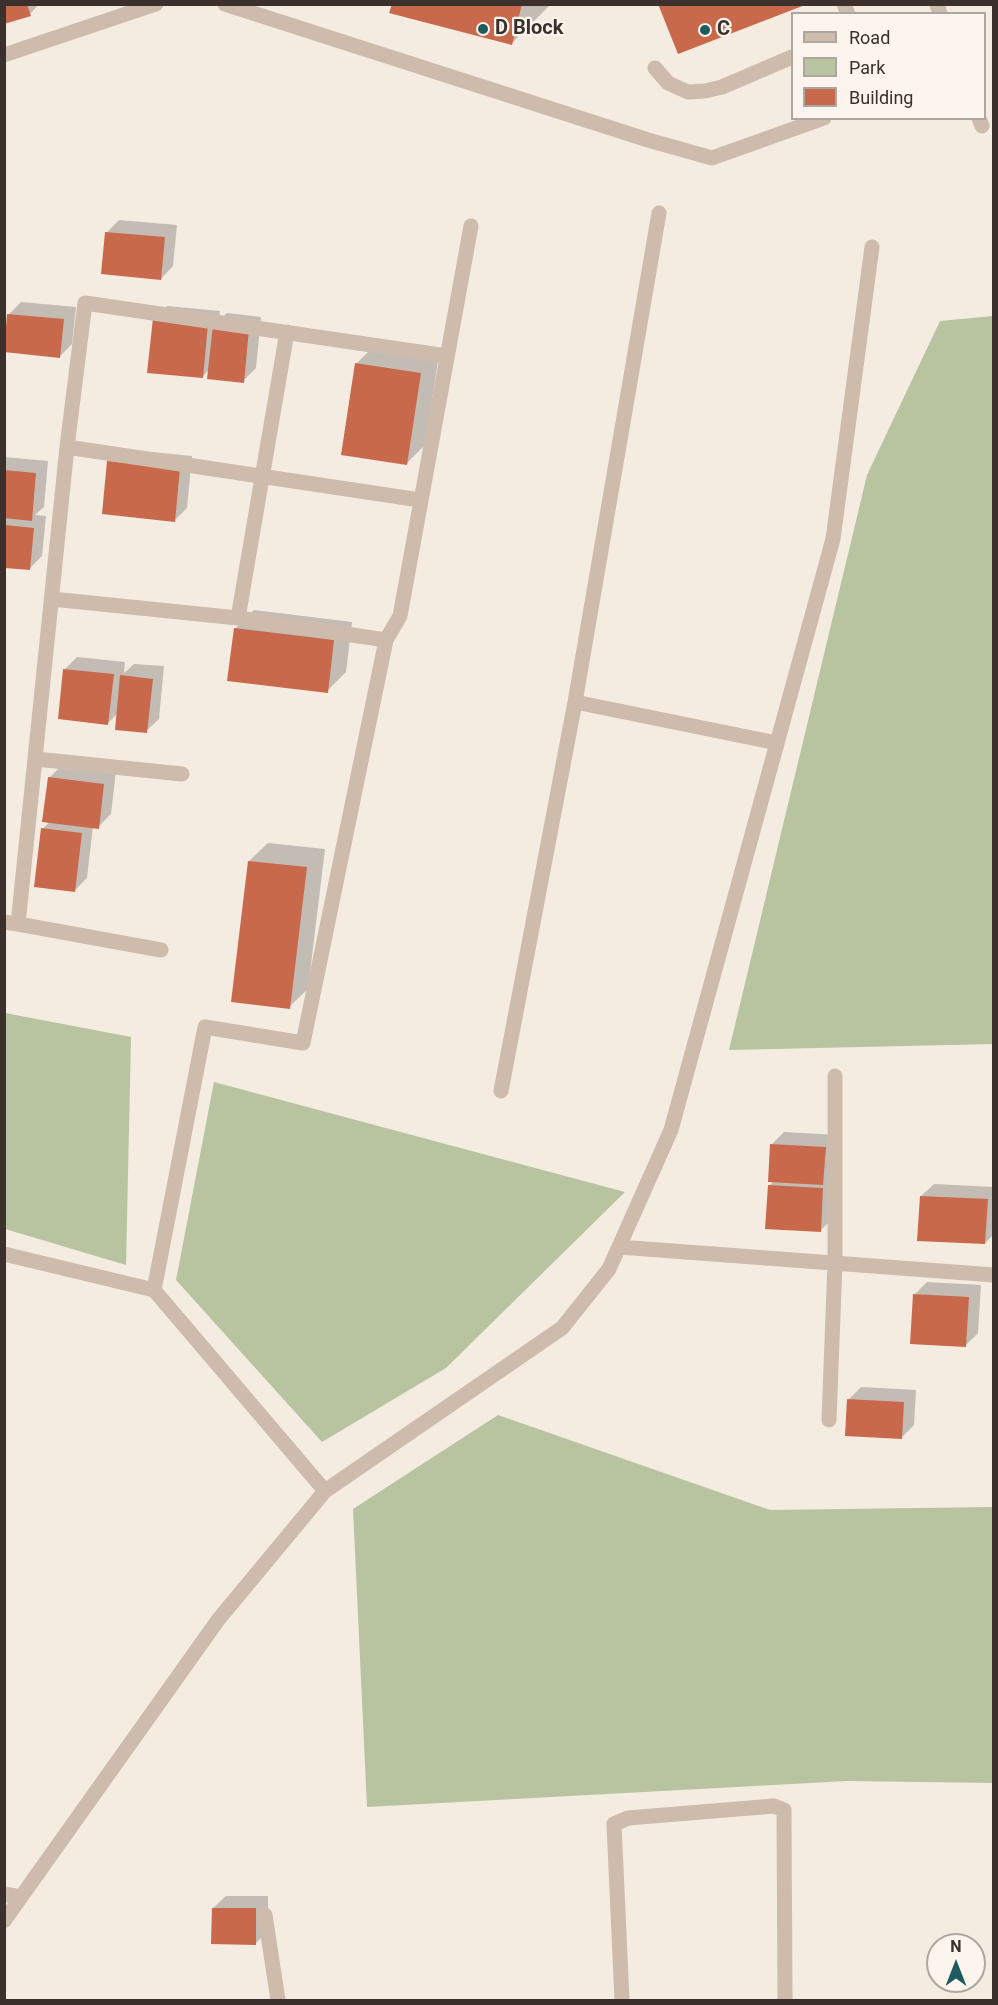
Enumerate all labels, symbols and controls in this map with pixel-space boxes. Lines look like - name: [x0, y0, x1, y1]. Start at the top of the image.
- legend: [791, 12, 986, 120]
- place label: D Block: [495, 17, 563, 41]
- place label: C: [717, 18, 730, 42]
- marker: D Block: [476, 22, 490, 36]
- marker: C: [698, 23, 712, 37]
- text: Road: [849, 27, 890, 48]
- text: Park: [849, 57, 885, 78]
- text: Building: [849, 87, 913, 108]
- north arrow: [926, 1933, 986, 1993]
- text: N: [950, 1937, 962, 1956]

